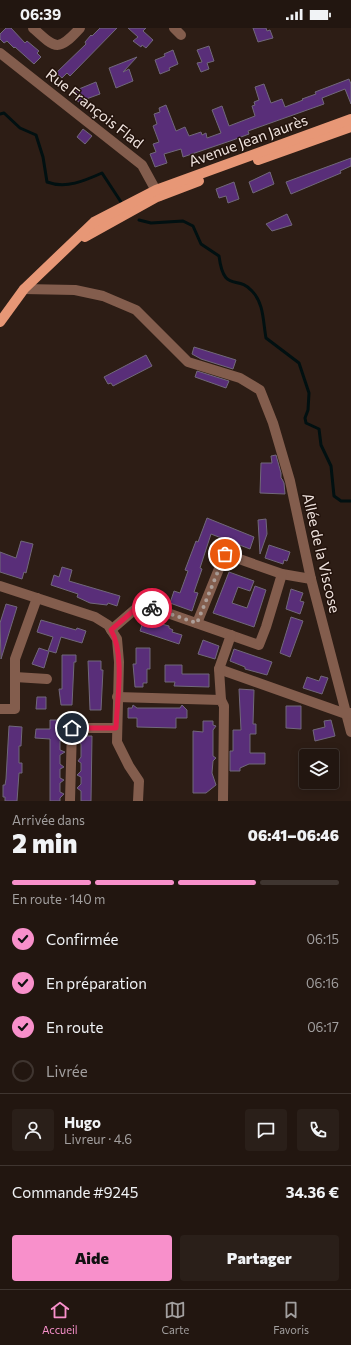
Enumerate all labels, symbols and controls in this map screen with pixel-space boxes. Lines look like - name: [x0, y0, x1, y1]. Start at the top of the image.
- text: 06:39: [20, 5, 61, 23]
- street label: Rue François Flad: [43, 64, 147, 152]
- street label: Avenue Jean Jaurès: [186, 110, 310, 170]
- street label: Allée de la Viscose: [299, 491, 345, 615]
- pin: [208, 537, 242, 571]
- icon: bag: [214, 543, 236, 565]
- courier: [132, 588, 172, 628]
- icon: bike: [141, 597, 163, 619]
- pin: [55, 711, 89, 745]
- icon: home: [61, 717, 83, 739]
- map controls: [299, 749, 339, 789]
- button: layers: [299, 749, 339, 789]
- text: Arrivée dans: [12, 812, 85, 828]
- text: 06:41–06:46: [248, 826, 339, 844]
- text: 2 min: [12, 827, 77, 858]
- text: En route · 140 m: [12, 891, 105, 907]
- icon: check: [12, 928, 34, 950]
- text: Confirmée: [46, 930, 119, 948]
- text: 06:15: [307, 931, 339, 947]
- icon: check: [12, 972, 34, 994]
- text: En préparation: [46, 974, 147, 992]
- text: 06:16: [306, 975, 339, 991]
- icon: check: [12, 1016, 34, 1038]
- text: En route: [46, 1018, 103, 1036]
- text: 06:17: [307, 1019, 339, 1035]
- text: Livrée: [46, 1062, 88, 1080]
- button: person: [12, 1109, 54, 1151]
- button: chat: [245, 1109, 287, 1151]
- button: phone: [297, 1109, 339, 1151]
- text: Hugo: [64, 1113, 101, 1131]
- text: Livreur · 4.6: [64, 1131, 132, 1147]
- text: Commande #9245: [12, 1183, 138, 1201]
- text: 34.36 €: [286, 1183, 339, 1201]
- button: Aide: [12, 1235, 172, 1281]
- button: Partager: [180, 1235, 339, 1281]
- tab: Accueil: [42, 1299, 78, 1336]
- tab: Carte: [161, 1299, 189, 1336]
- tab: Favoris: [273, 1299, 309, 1336]

